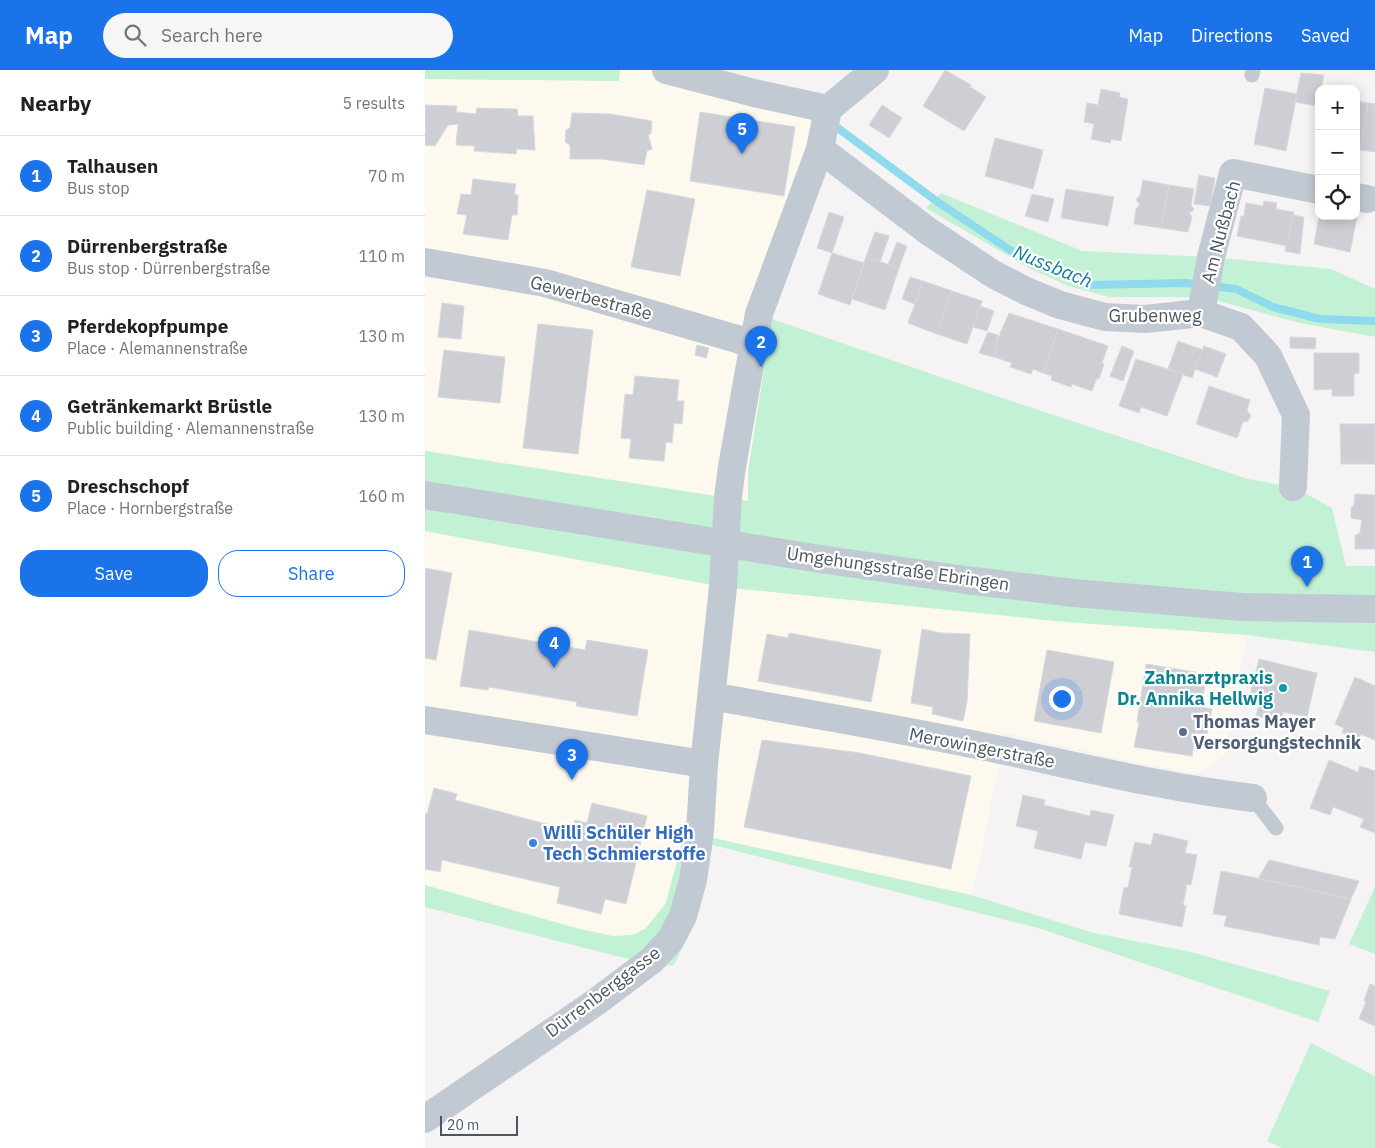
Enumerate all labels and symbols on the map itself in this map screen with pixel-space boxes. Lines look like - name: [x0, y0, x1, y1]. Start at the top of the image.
- pin: 5: [726, 113, 758, 154]
- street label: Am Nußbach: [1196, 178, 1245, 286]
- water label: Nussbach: [1010, 239, 1096, 293]
- street label: Gewerbestraße: [528, 270, 655, 325]
- street label: Grubenweg: [1109, 304, 1202, 327]
- pin: 2: [745, 326, 777, 367]
- street label: Umgehungsstraße Ebringen: [785, 541, 1011, 596]
- pin: 1: [1291, 546, 1323, 587]
- pin: 4: [538, 627, 570, 668]
- place label: Zahnarztpraxis Dr. Annika Hellwig: [1117, 666, 1273, 710]
- marker: Zahnarztpraxis Dr. Annika Hellwig: [1277, 682, 1289, 694]
- your location: [1049, 686, 1075, 712]
- place label: Thomas Mayer Versorgungstechnik: [1193, 710, 1362, 754]
- street label: Merowingerstraße: [907, 722, 1057, 773]
- marker: Thomas Mayer Versorgungstechnik: [1177, 726, 1189, 738]
- pin: 3: [556, 739, 588, 780]
- place label: Willi Schüler High Tech Schmierstoffe: [543, 821, 706, 865]
- marker: Willi Schüler High Tech Schmierstoffe: [527, 837, 539, 849]
- street label: Dürrenberggasse: [541, 941, 665, 1042]
- scale bar: [440, 1113, 517, 1136]

